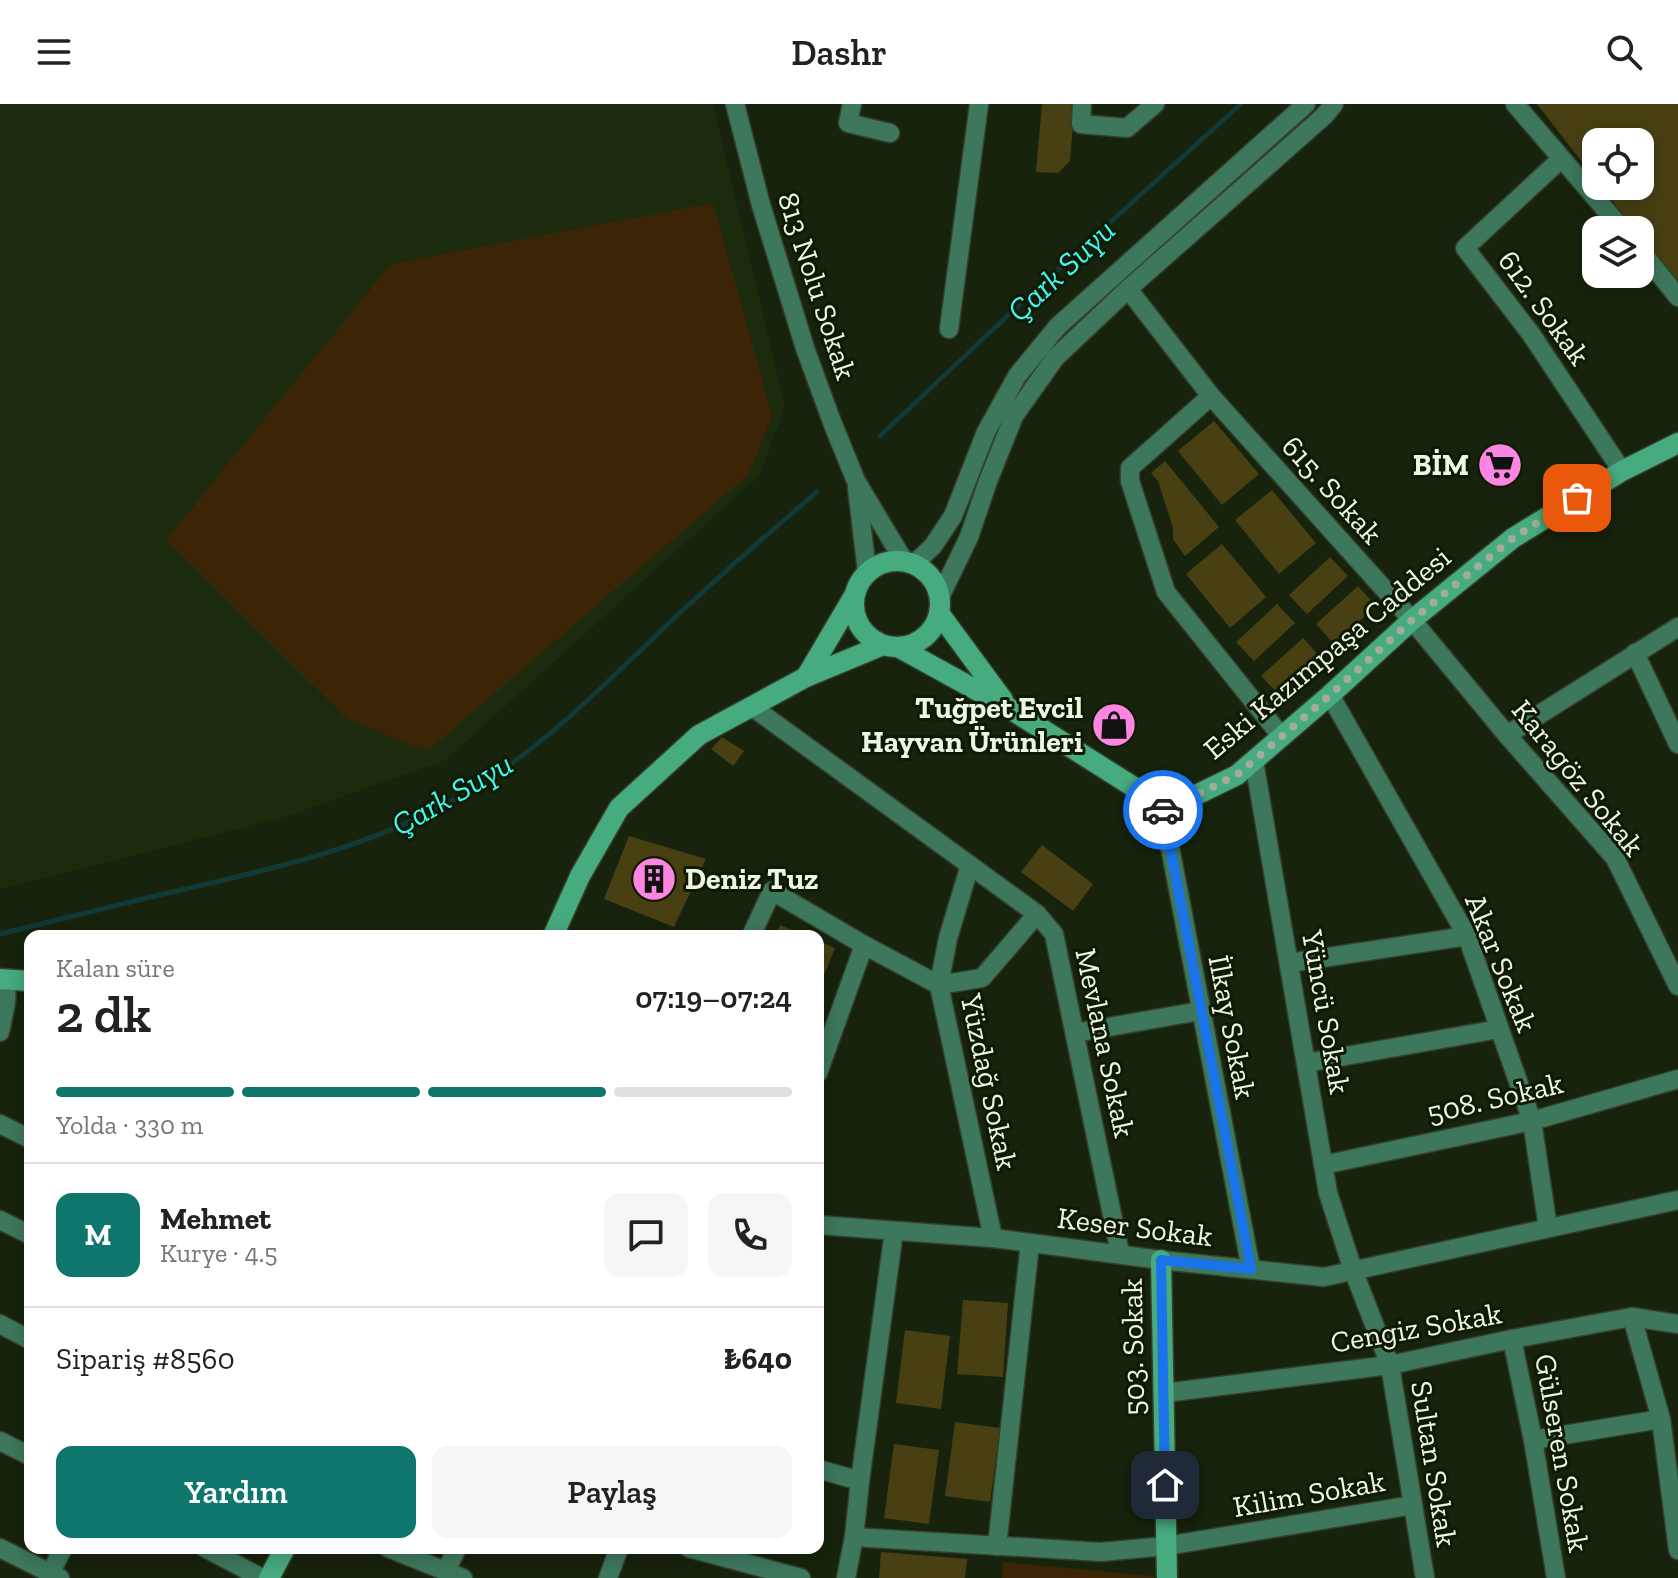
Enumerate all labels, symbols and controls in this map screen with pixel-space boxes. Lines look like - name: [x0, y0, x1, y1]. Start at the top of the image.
- icon: menu: [32, 30, 76, 74]
- icon: search: [1602, 30, 1646, 74]
- text: Dashr: [791, 31, 887, 74]
- map controls: [1582, 128, 1654, 288]
- button: locate: [1582, 128, 1654, 200]
- street label: 813 Nolu Sokak: [770, 188, 864, 385]
- water label: Çark Suyu: [999, 211, 1123, 329]
- button: layers: [1582, 216, 1654, 288]
- street label: 612. Sokak: [1490, 244, 1598, 373]
- street label: 615. Sokak: [1274, 429, 1390, 552]
- supermarket icon: BİM: [1476, 441, 1524, 489]
- place label: BİM: [1413, 447, 1469, 483]
- pin: [1543, 464, 1611, 532]
- icon: bag: [1555, 476, 1599, 520]
- street label: Eski Kazımpaşa Caddesi: [1196, 539, 1458, 767]
- place label: Tuğpet Evcil Hayvan Ürünleri: [861, 690, 1083, 760]
- street label: Karagöz Sokak: [1504, 693, 1652, 864]
- shop icon: Tuğpet Evcil Hayvan Ürünleri: [1090, 701, 1138, 749]
- water label: Çark Suyu: [385, 744, 519, 844]
- courier: [1123, 770, 1203, 850]
- icon: car: [1141, 788, 1185, 832]
- building icon: Deniz Tuz: [630, 855, 678, 903]
- place label: Deniz Tuz: [685, 861, 819, 897]
- street label: Akar Sokak: [1457, 889, 1545, 1038]
- street label: Yüncü Sokak: [1294, 926, 1358, 1097]
- street label: Mevlana Sokak: [1067, 945, 1143, 1141]
- text: Kalan süre: [56, 952, 175, 984]
- street label: İlkay Sokak: [1200, 952, 1264, 1102]
- text: 07:19–07:24: [635, 980, 792, 1016]
- text: 2 dk: [56, 983, 151, 1045]
- street label: Yüzdağ Sokak: [953, 990, 1025, 1174]
- street label: 508. Sokak: [1423, 1065, 1567, 1131]
- text: Yolda · 330 m: [56, 1109, 203, 1141]
- button: chat: [604, 1193, 688, 1277]
- button: phone: [708, 1193, 792, 1277]
- street label: Keser Sokak: [1055, 1200, 1215, 1254]
- text: Mehmet: [160, 1201, 271, 1237]
- text: M: [85, 1217, 112, 1253]
- text: Kurye · 4.5: [160, 1237, 277, 1269]
- street label: 503. Sokak: [1114, 1278, 1152, 1416]
- street label: Cengiz Sokak: [1328, 1295, 1505, 1361]
- text: Sipariş #8560: [56, 1341, 235, 1377]
- text: ₺640: [723, 1341, 792, 1377]
- street label: Gülseren Sokak: [1527, 1351, 1597, 1555]
- street label: Sultan Sokak: [1403, 1378, 1465, 1550]
- button: Yardım: [56, 1446, 416, 1538]
- button: Paylaş: [432, 1446, 792, 1538]
- pin: [1131, 1451, 1199, 1519]
- icon: home: [1143, 1463, 1187, 1507]
- street label: Kilim Sokak: [1230, 1463, 1388, 1525]

